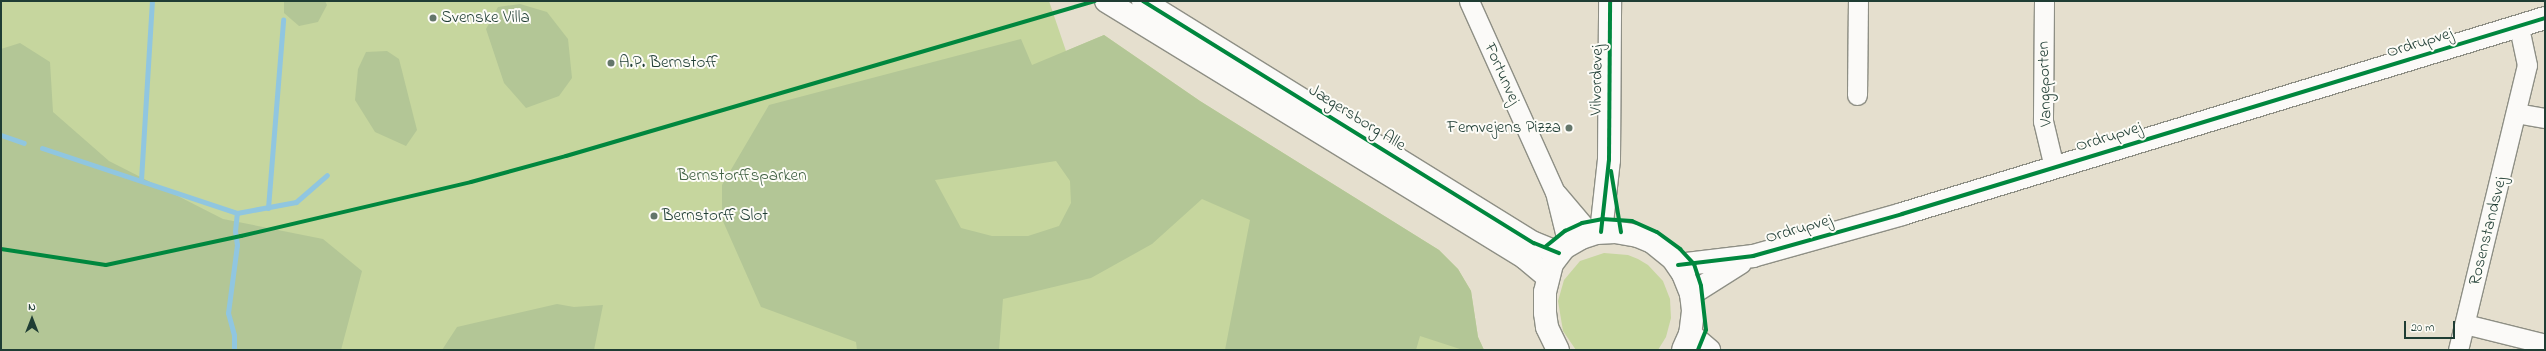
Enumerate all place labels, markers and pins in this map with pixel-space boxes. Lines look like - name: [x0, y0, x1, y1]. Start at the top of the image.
- place label: Svenske Villa: [441, 8, 530, 28]
- marker: Svenske Villa: [428, 13, 438, 23]
- place label: A.P. Bernstoff: [619, 53, 718, 73]
- marker: A.P. Bernstoff: [606, 58, 616, 68]
- place label: Femvejens Pizza: [1447, 118, 1561, 138]
- marker: Femvejens Pizza: [1564, 123, 1574, 133]
- place label: Bernstorff Slot: [662, 206, 768, 226]
- marker: Bernstorff Slot: [649, 211, 659, 221]

